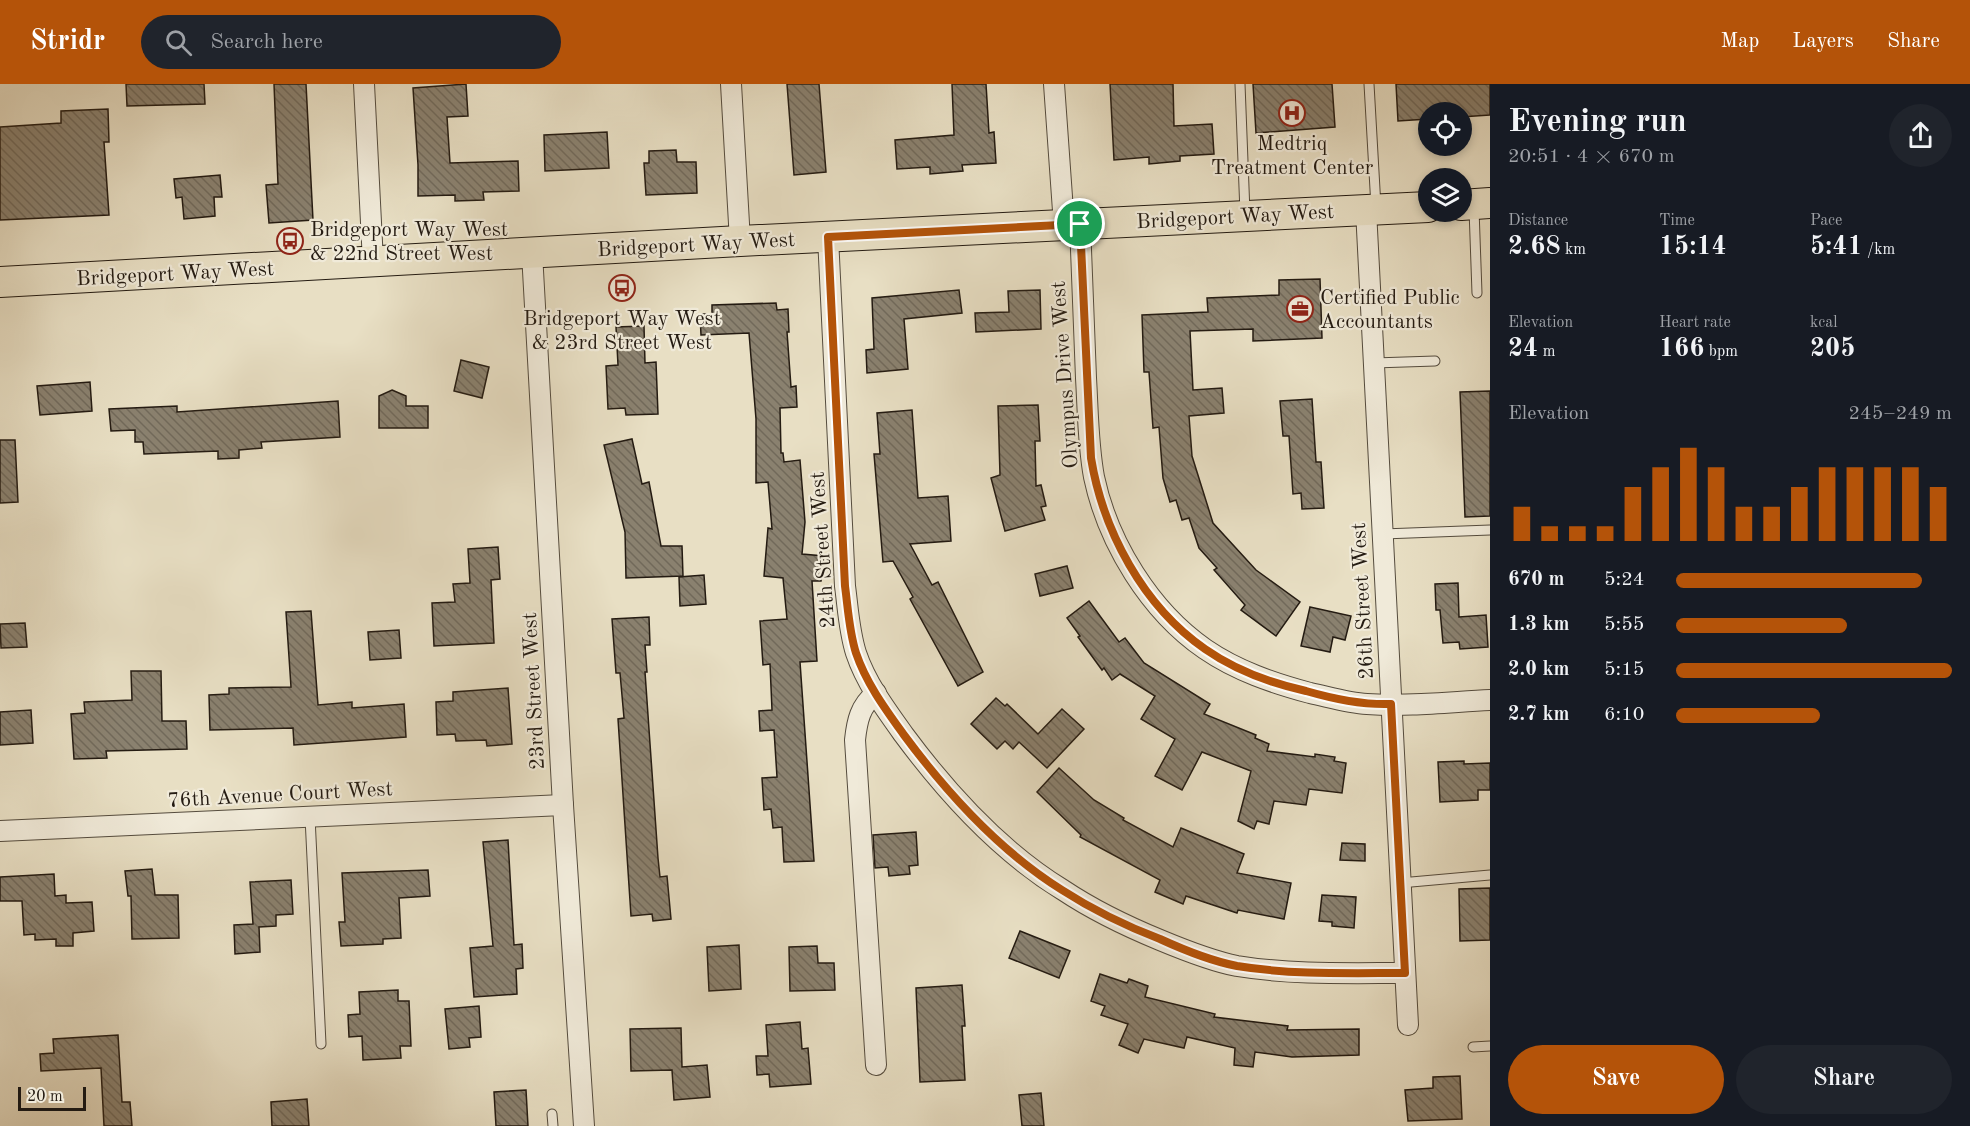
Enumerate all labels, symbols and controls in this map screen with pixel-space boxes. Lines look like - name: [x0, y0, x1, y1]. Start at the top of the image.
- search box: [141, 15, 561, 69]
- icon: search: [162, 26, 195, 59]
- text: Stridr: [30, 28, 105, 56]
- text: Search here: [210, 31, 323, 53]
- text: Map: [1720, 31, 1759, 52]
- text: Layers: [1792, 31, 1854, 52]
- text: Share: [1887, 31, 1940, 52]
- hospital icon: Medtriq Treatment Center: [1277, 98, 1307, 128]
- map controls: [1418, 102, 1472, 222]
- button: locate: [1418, 102, 1472, 156]
- button: share: [1889, 104, 1952, 167]
- text: Evening run: [1508, 106, 1687, 139]
- place label: Medtriq Treatment Center: [1211, 134, 1374, 179]
- text: 20:51 · 4 × 670 m: [1508, 147, 1675, 167]
- button: layers: [1418, 168, 1472, 222]
- pin: [1054, 198, 1105, 249]
- street label: Bridgeport Way West: [1136, 202, 1335, 233]
- icon: arrive: [1063, 207, 1096, 240]
- text: Distance: [1508, 213, 1568, 229]
- text: Time: [1659, 213, 1695, 229]
- text: Pace: [1810, 213, 1842, 229]
- place label: Bridgeport Way West & 22nd Street West: [310, 220, 508, 265]
- bus stop icon: Bridgeport Way West & 22nd Street West: [275, 226, 305, 256]
- street label: Bridgeport Way West: [597, 230, 796, 261]
- text: 2.68: [1508, 234, 1561, 260]
- text: 15:14: [1659, 234, 1727, 260]
- text: 5:41: [1810, 234, 1863, 260]
- text: km: [1561, 242, 1586, 258]
- text: /km: [1863, 242, 1895, 258]
- street label: Bridgeport Way West: [76, 259, 275, 290]
- bus stop icon: Bridgeport Way West & 23rd Street West: [607, 273, 637, 303]
- street label: Olympus Drive West: [1048, 280, 1083, 469]
- place label: Certified Public Accountants: [1320, 288, 1460, 333]
- office icon: Certified Public Accountants: [1285, 294, 1315, 324]
- place label: Bridgeport Way West & 23rd Street West: [523, 309, 721, 354]
- text: Elevation: [1508, 315, 1573, 331]
- text: Heart rate: [1659, 315, 1731, 331]
- text: kcal: [1810, 315, 1838, 331]
- text: 24: [1508, 336, 1538, 362]
- text: 166: [1659, 336, 1704, 362]
- text: 205: [1810, 336, 1855, 362]
- text: m: [1538, 344, 1555, 360]
- text: bpm: [1704, 344, 1738, 360]
- text: Elevation: [1508, 404, 1589, 424]
- text: 245–249 m: [1849, 404, 1952, 424]
- street label: 24th Street West: [808, 471, 839, 629]
- street label: 26th Street West: [1349, 522, 1378, 680]
- text: 670 m: [1508, 570, 1564, 590]
- text: 5:24: [1604, 570, 1644, 590]
- street label: 23rd Street West: [520, 612, 549, 770]
- text: 1.3 km: [1508, 615, 1570, 635]
- text: 5:55: [1604, 615, 1644, 635]
- text: 2.0 km: [1508, 660, 1570, 680]
- text: 5:15: [1604, 660, 1644, 680]
- text: 2.7 km: [1508, 705, 1570, 725]
- text: 6:10: [1604, 705, 1644, 725]
- street label: 76th Avenue Court West: [167, 779, 393, 812]
- button: Save: [1508, 1045, 1724, 1114]
- button: Share: [1736, 1045, 1952, 1114]
- scale bar: [18, 1084, 86, 1112]
- text: 20 m: [27, 1089, 63, 1105]

